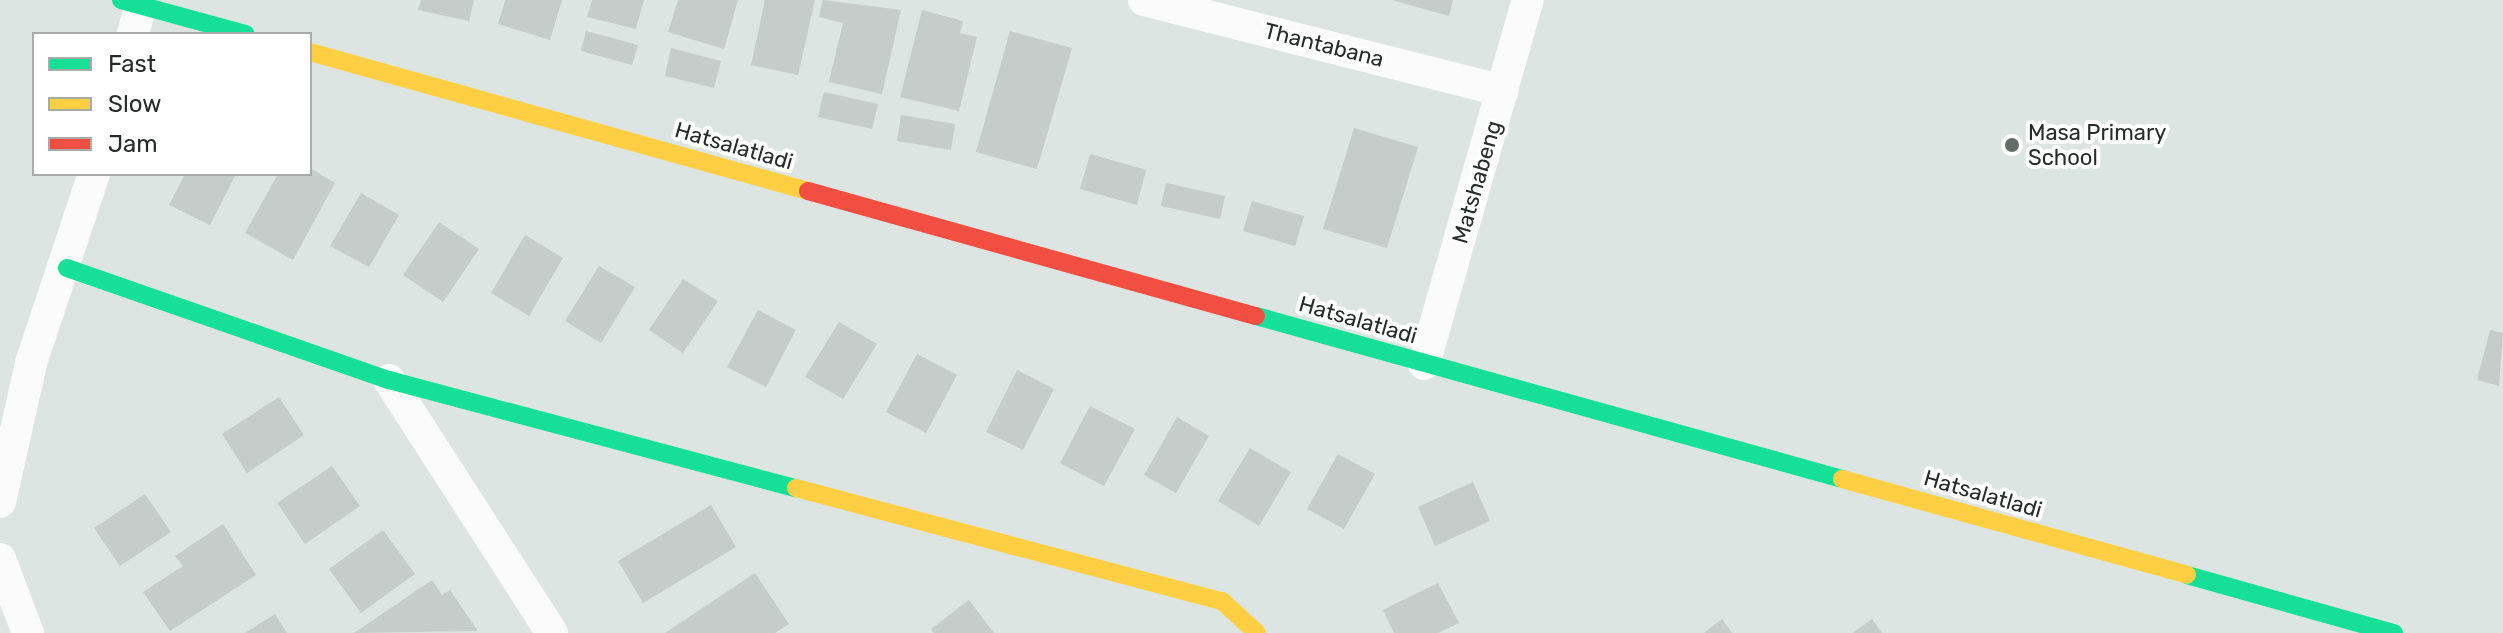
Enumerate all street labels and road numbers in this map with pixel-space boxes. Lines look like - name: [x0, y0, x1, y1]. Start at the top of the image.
- street label: Thantabana: [1261, 17, 1387, 73]
- street label: Hatsalatladi: [672, 117, 796, 175]
- street label: Matshabeng: [1447, 117, 1507, 247]
- street label: Hatsalatladi: [1296, 291, 1420, 349]
- street label: Hatsalatladi: [1921, 465, 2045, 523]

